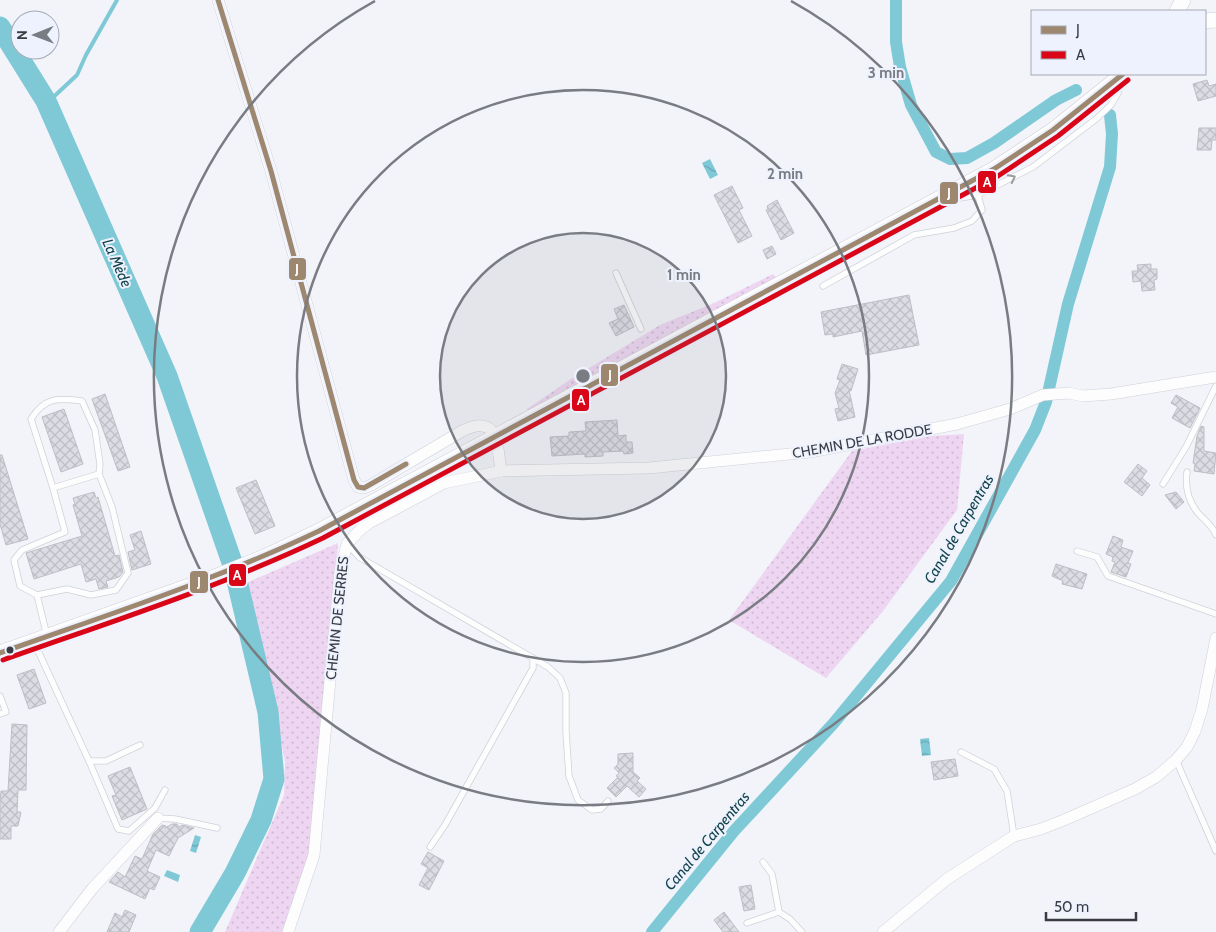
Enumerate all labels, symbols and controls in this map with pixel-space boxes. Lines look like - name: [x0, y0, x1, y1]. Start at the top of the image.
- north arrow: [10, 10, 60, 60]
- legend: [1031, 10, 1206, 75]
- text: J: [1075, 21, 1080, 39]
- text: N: [13, 30, 31, 40]
- text: A: [1076, 46, 1086, 64]
- text: 3 min: [868, 64, 904, 82]
- text: 2 min: [767, 165, 803, 183]
- line badge: A: [977, 170, 997, 194]
- text: A: [983, 173, 992, 191]
- one-way arrow: [1007, 174, 1016, 184]
- line badge: J: [939, 181, 959, 205]
- text: J: [946, 184, 951, 202]
- water label: La Mède: [98, 236, 136, 290]
- line badge: J: [288, 257, 307, 281]
- text: J: [294, 260, 299, 278]
- text: 1 min: [667, 266, 701, 284]
- line badge: J: [600, 363, 619, 387]
- text: J: [607, 366, 612, 384]
- centre of rings: [574, 367, 592, 385]
- line badge: A: [571, 388, 590, 412]
- text: A: [577, 391, 586, 409]
- street label: CHEMIN DE LA RODDE: [791, 420, 933, 462]
- water label: Canal de Carpentras: [920, 471, 998, 587]
- street label: CHEMIN DE SERRES: [322, 555, 352, 681]
- line badge: A: [228, 563, 247, 587]
- text: A: [233, 566, 242, 584]
- line badge: J: [189, 570, 209, 594]
- text: J: [196, 573, 201, 591]
- unlabelled marker: [5, 645, 15, 655]
- water label: Canal de Carpentras: [661, 788, 754, 894]
- scale bar: [1046, 890, 1136, 922]
- text: 50 m: [1054, 898, 1089, 916]

